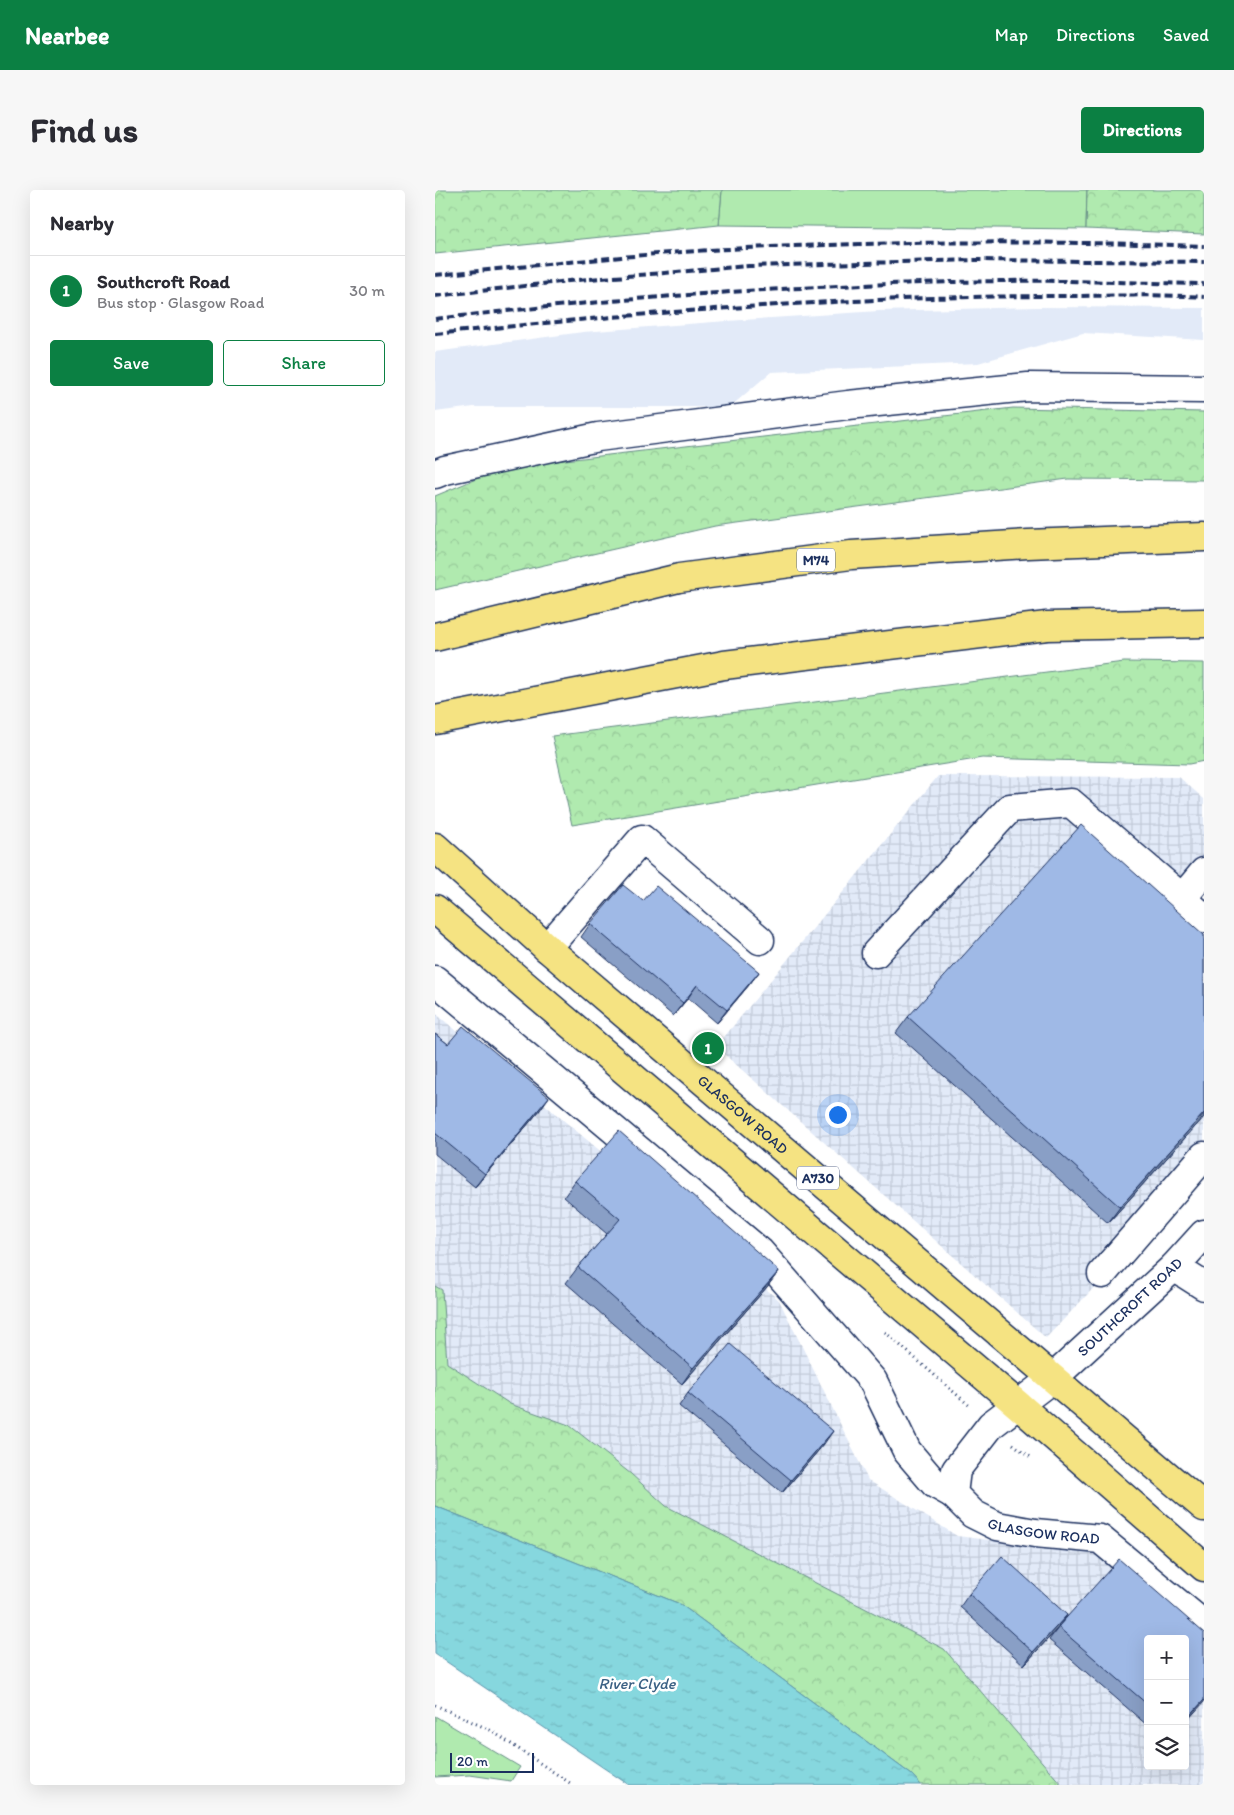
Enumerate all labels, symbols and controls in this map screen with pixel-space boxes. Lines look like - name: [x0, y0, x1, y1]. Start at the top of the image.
- text: Nearbee: [25, 21, 109, 50]
- text: Map: [995, 24, 1028, 46]
- text: Directions: [1056, 24, 1135, 46]
- text: Saved: [1163, 24, 1209, 46]
- button: Directions: [1081, 107, 1204, 153]
- text: Find us: [30, 109, 138, 151]
- text: Nearby: [50, 210, 114, 235]
- text: Southcroft Road: [97, 270, 230, 293]
- text: 1: [62, 281, 70, 300]
- text: 30 m: [349, 281, 385, 300]
- text: Bus stop · Glasgow Road: [97, 293, 264, 312]
- button: Save: [50, 340, 213, 386]
- button: Share: [223, 340, 385, 386]
- road number: M74: [797, 548, 835, 572]
- pin: 1: [692, 1029, 724, 1067]
- street label: GLASGOW ROAD: [694, 1071, 792, 1158]
- your location: [825, 1102, 851, 1128]
- road number: A730: [797, 1166, 839, 1190]
- street label: SOUTHCROFT ROAD: [1074, 1254, 1186, 1360]
- street label: GLASGOW ROAD: [985, 1514, 1101, 1548]
- map controls: [1144, 1635, 1189, 1770]
- button: +: [1144, 1635, 1189, 1680]
- water label: River Clyde: [599, 1674, 677, 1693]
- button: −: [1144, 1680, 1189, 1725]
- button: layers: [1144, 1725, 1189, 1770]
- scale bar: [450, 1750, 534, 1773]
- text: 20 m: [457, 1753, 488, 1770]

